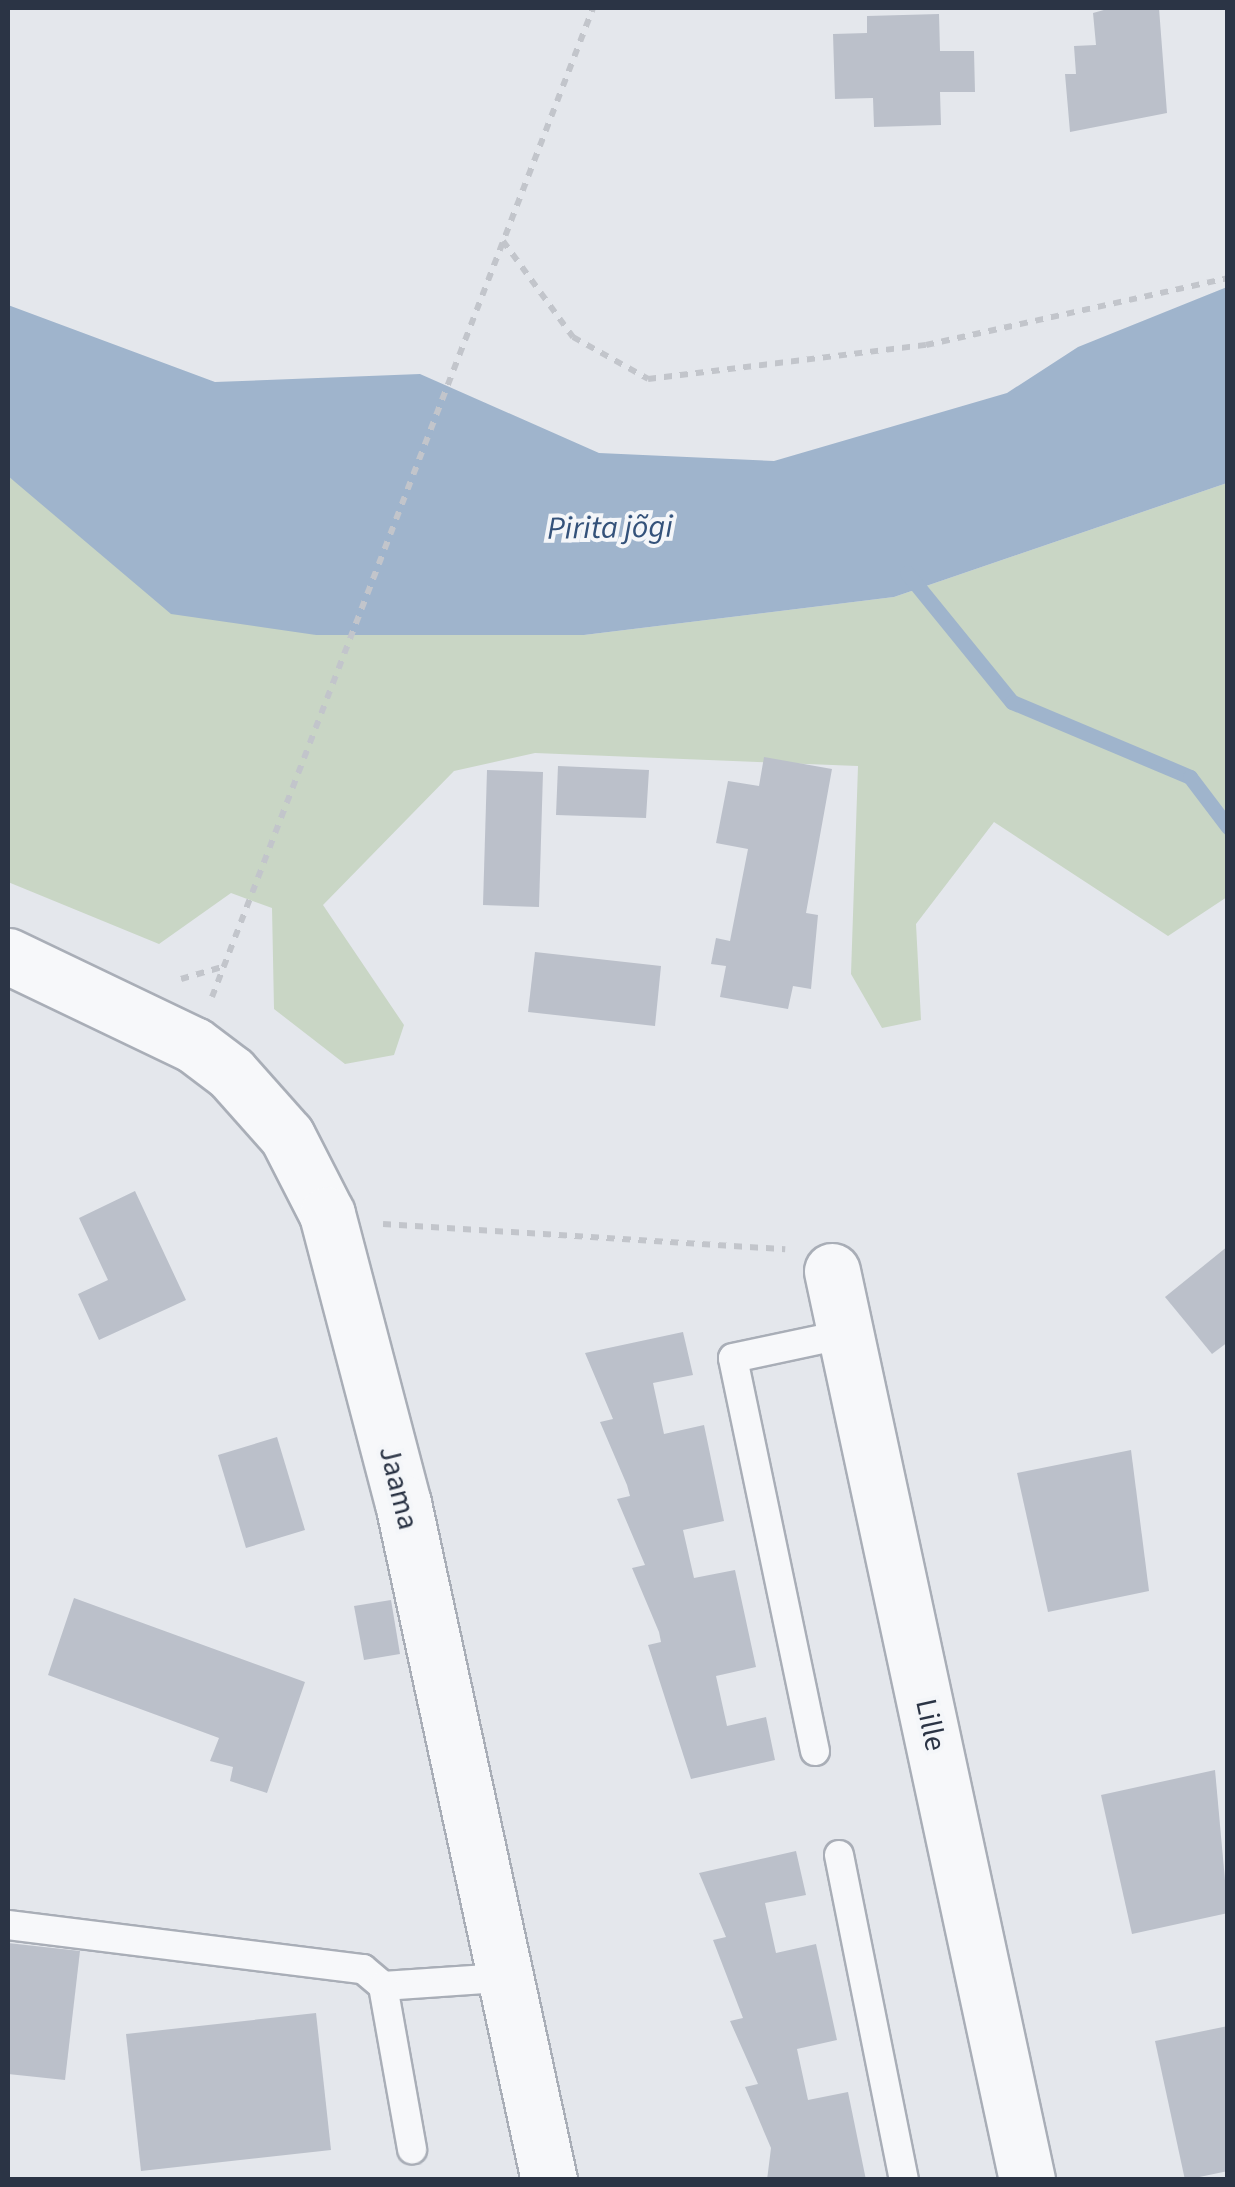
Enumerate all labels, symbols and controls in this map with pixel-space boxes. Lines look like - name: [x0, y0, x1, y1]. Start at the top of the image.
- water label: Pirita jõgi: [547, 508, 673, 548]
- street label: Jaama: [370, 1443, 426, 1533]
- street label: Lille: [907, 1696, 953, 1754]

